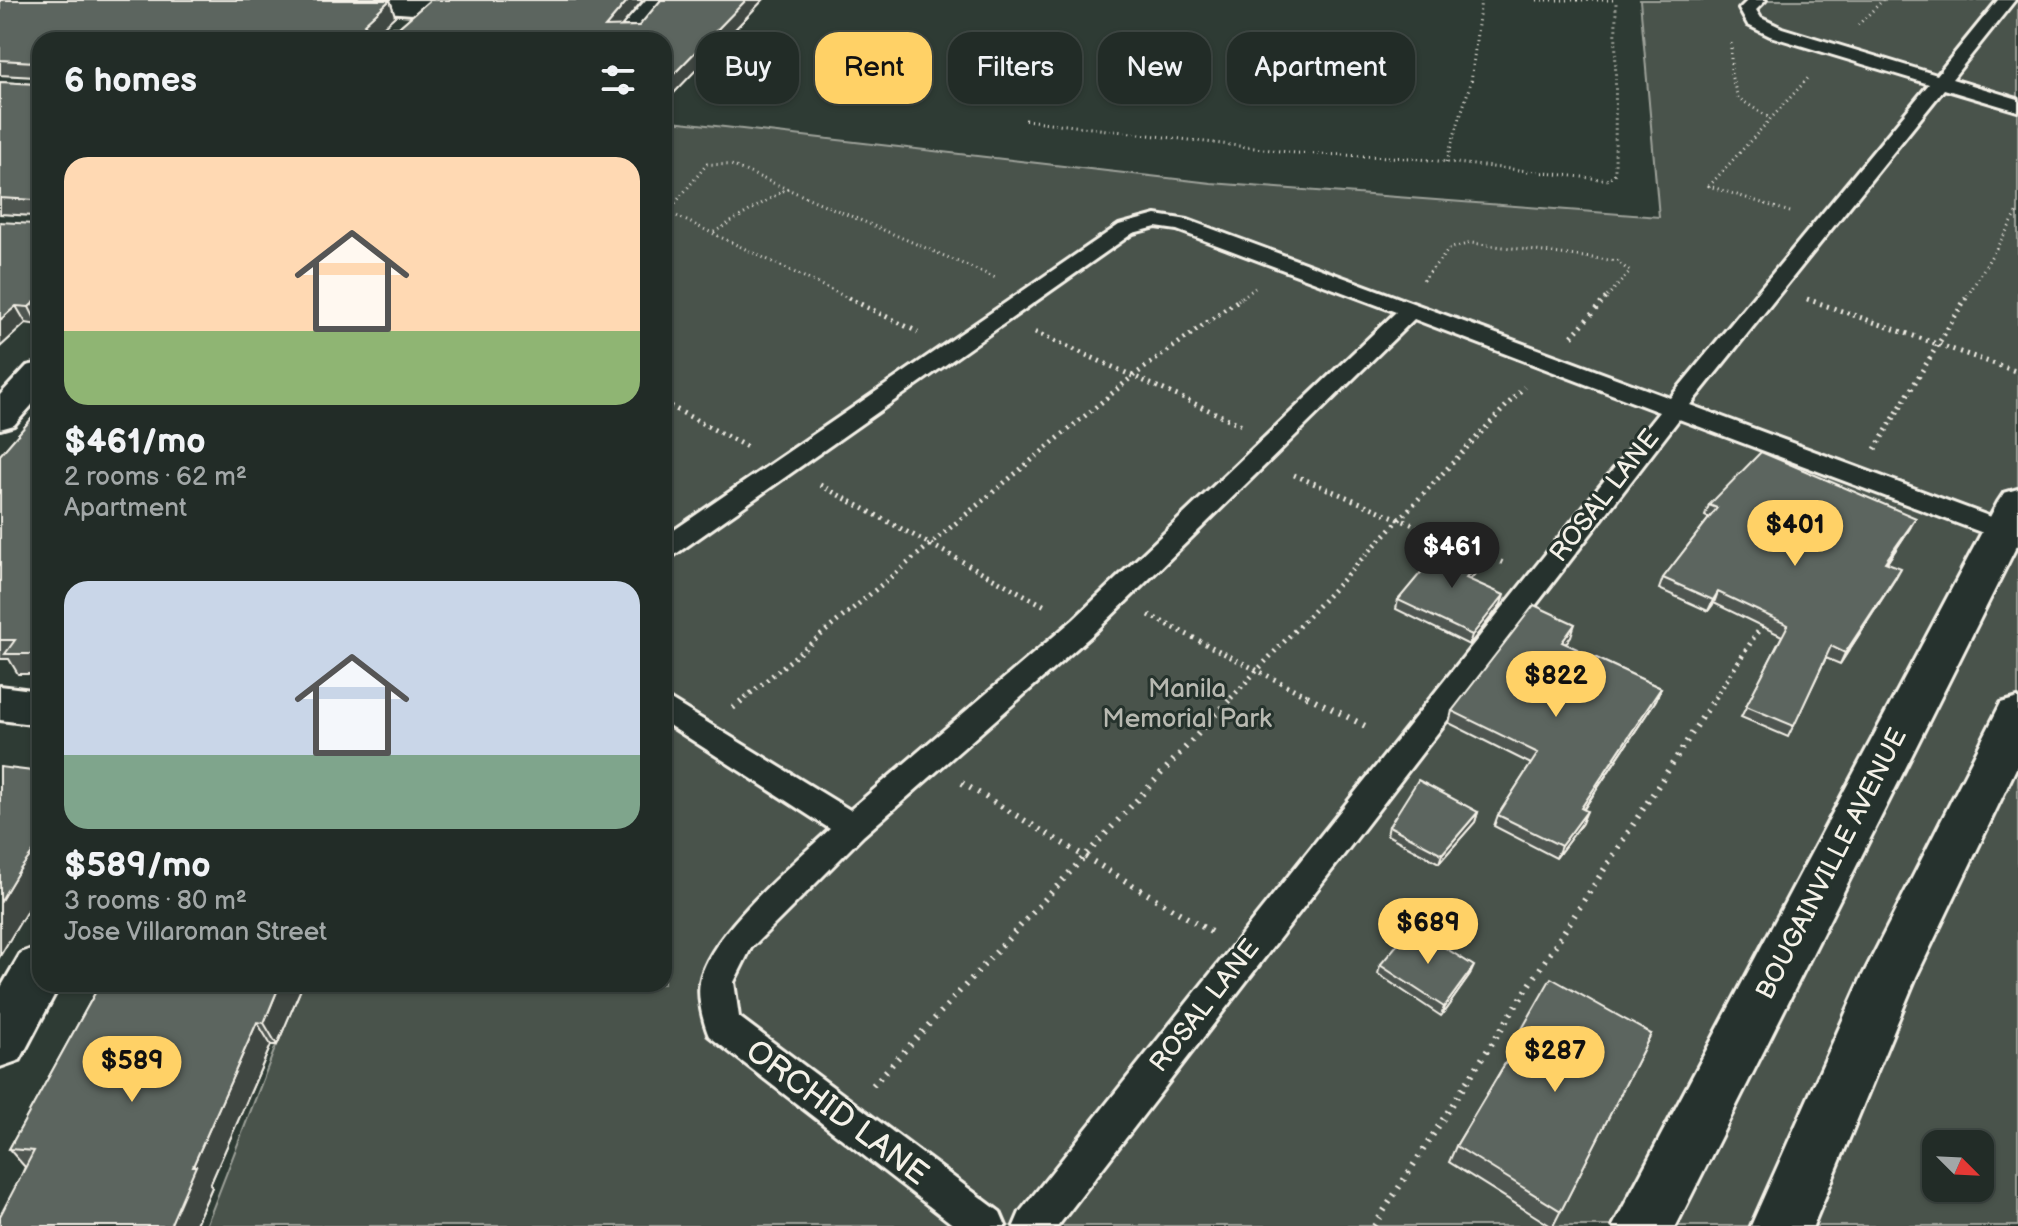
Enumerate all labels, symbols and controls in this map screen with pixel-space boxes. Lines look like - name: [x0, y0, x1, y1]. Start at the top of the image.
- chip: Buy: [696, 32, 799, 104]
- chip: Rent: [815, 32, 932, 104]
- chip: Filters: [948, 32, 1082, 104]
- chip: New: [1098, 32, 1211, 104]
- chip: Apartment: [1227, 32, 1415, 104]
- icon: filters: [596, 58, 640, 102]
- text: 6 homes: [64, 60, 197, 101]
- icon: home: [280, 209, 424, 353]
- text: $461/mo: [64, 421, 206, 462]
- street label: ROSAL LANE: [1544, 424, 1666, 568]
- text: 2 rooms · 62 m²: [64, 462, 247, 493]
- text: Apartment: [64, 493, 187, 524]
- pin: $401: [1748, 500, 1842, 568]
- text: $401: [1765, 510, 1825, 541]
- pin: $461: [1405, 522, 1499, 590]
- text: $461: [1422, 532, 1482, 563]
- icon: home: [280, 633, 424, 777]
- pin: $822: [1509, 651, 1603, 719]
- text: $822: [1524, 661, 1588, 692]
- park label: Manila Memorial Park: [1102, 674, 1272, 735]
- street label: BOUGAINVILLE AVENUE: [1750, 723, 1914, 1005]
- text: $589/mo: [64, 845, 211, 886]
- text: 3 rooms · 80 m²: [64, 886, 247, 917]
- pin: $689: [1381, 898, 1475, 966]
- text: $689: [1396, 908, 1460, 939]
- text: Jose Villaroman Street: [64, 917, 327, 948]
- street label: ROSAL LANE: [1144, 934, 1266, 1078]
- pin: $287: [1508, 1026, 1602, 1094]
- street label: ORCHID LANE: [738, 1032, 936, 1194]
- pin: $589: [85, 1036, 179, 1104]
- text: $287: [1524, 1036, 1586, 1067]
- text: $589: [101, 1046, 164, 1077]
- north arrow: [1922, 1130, 1994, 1202]
- map controls: [1922, 1130, 1994, 1202]

